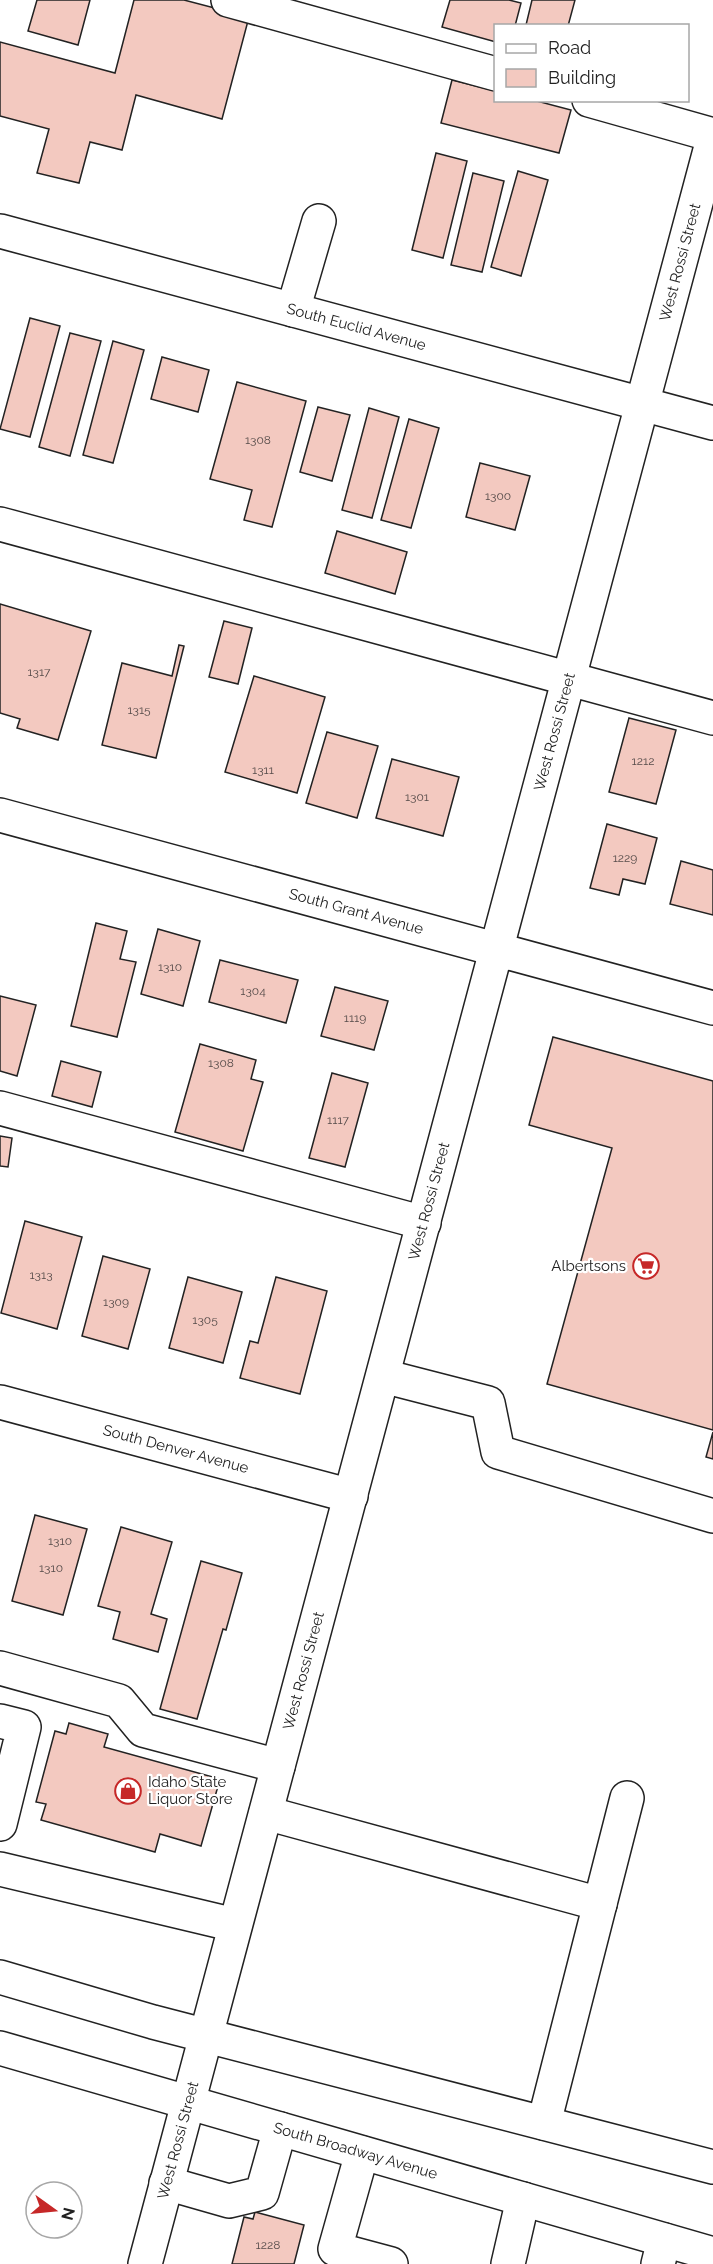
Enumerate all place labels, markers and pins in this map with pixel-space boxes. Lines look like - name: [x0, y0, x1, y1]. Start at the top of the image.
- supermarket icon: Albertsons: [631, 1251, 661, 1281]
- place label: Albertsons: [551, 1257, 626, 1275]
- place label: Idaho State Liquor Store: [148, 1773, 233, 1808]
- shop icon: Idaho State Liquor Store: [113, 1776, 143, 1806]

